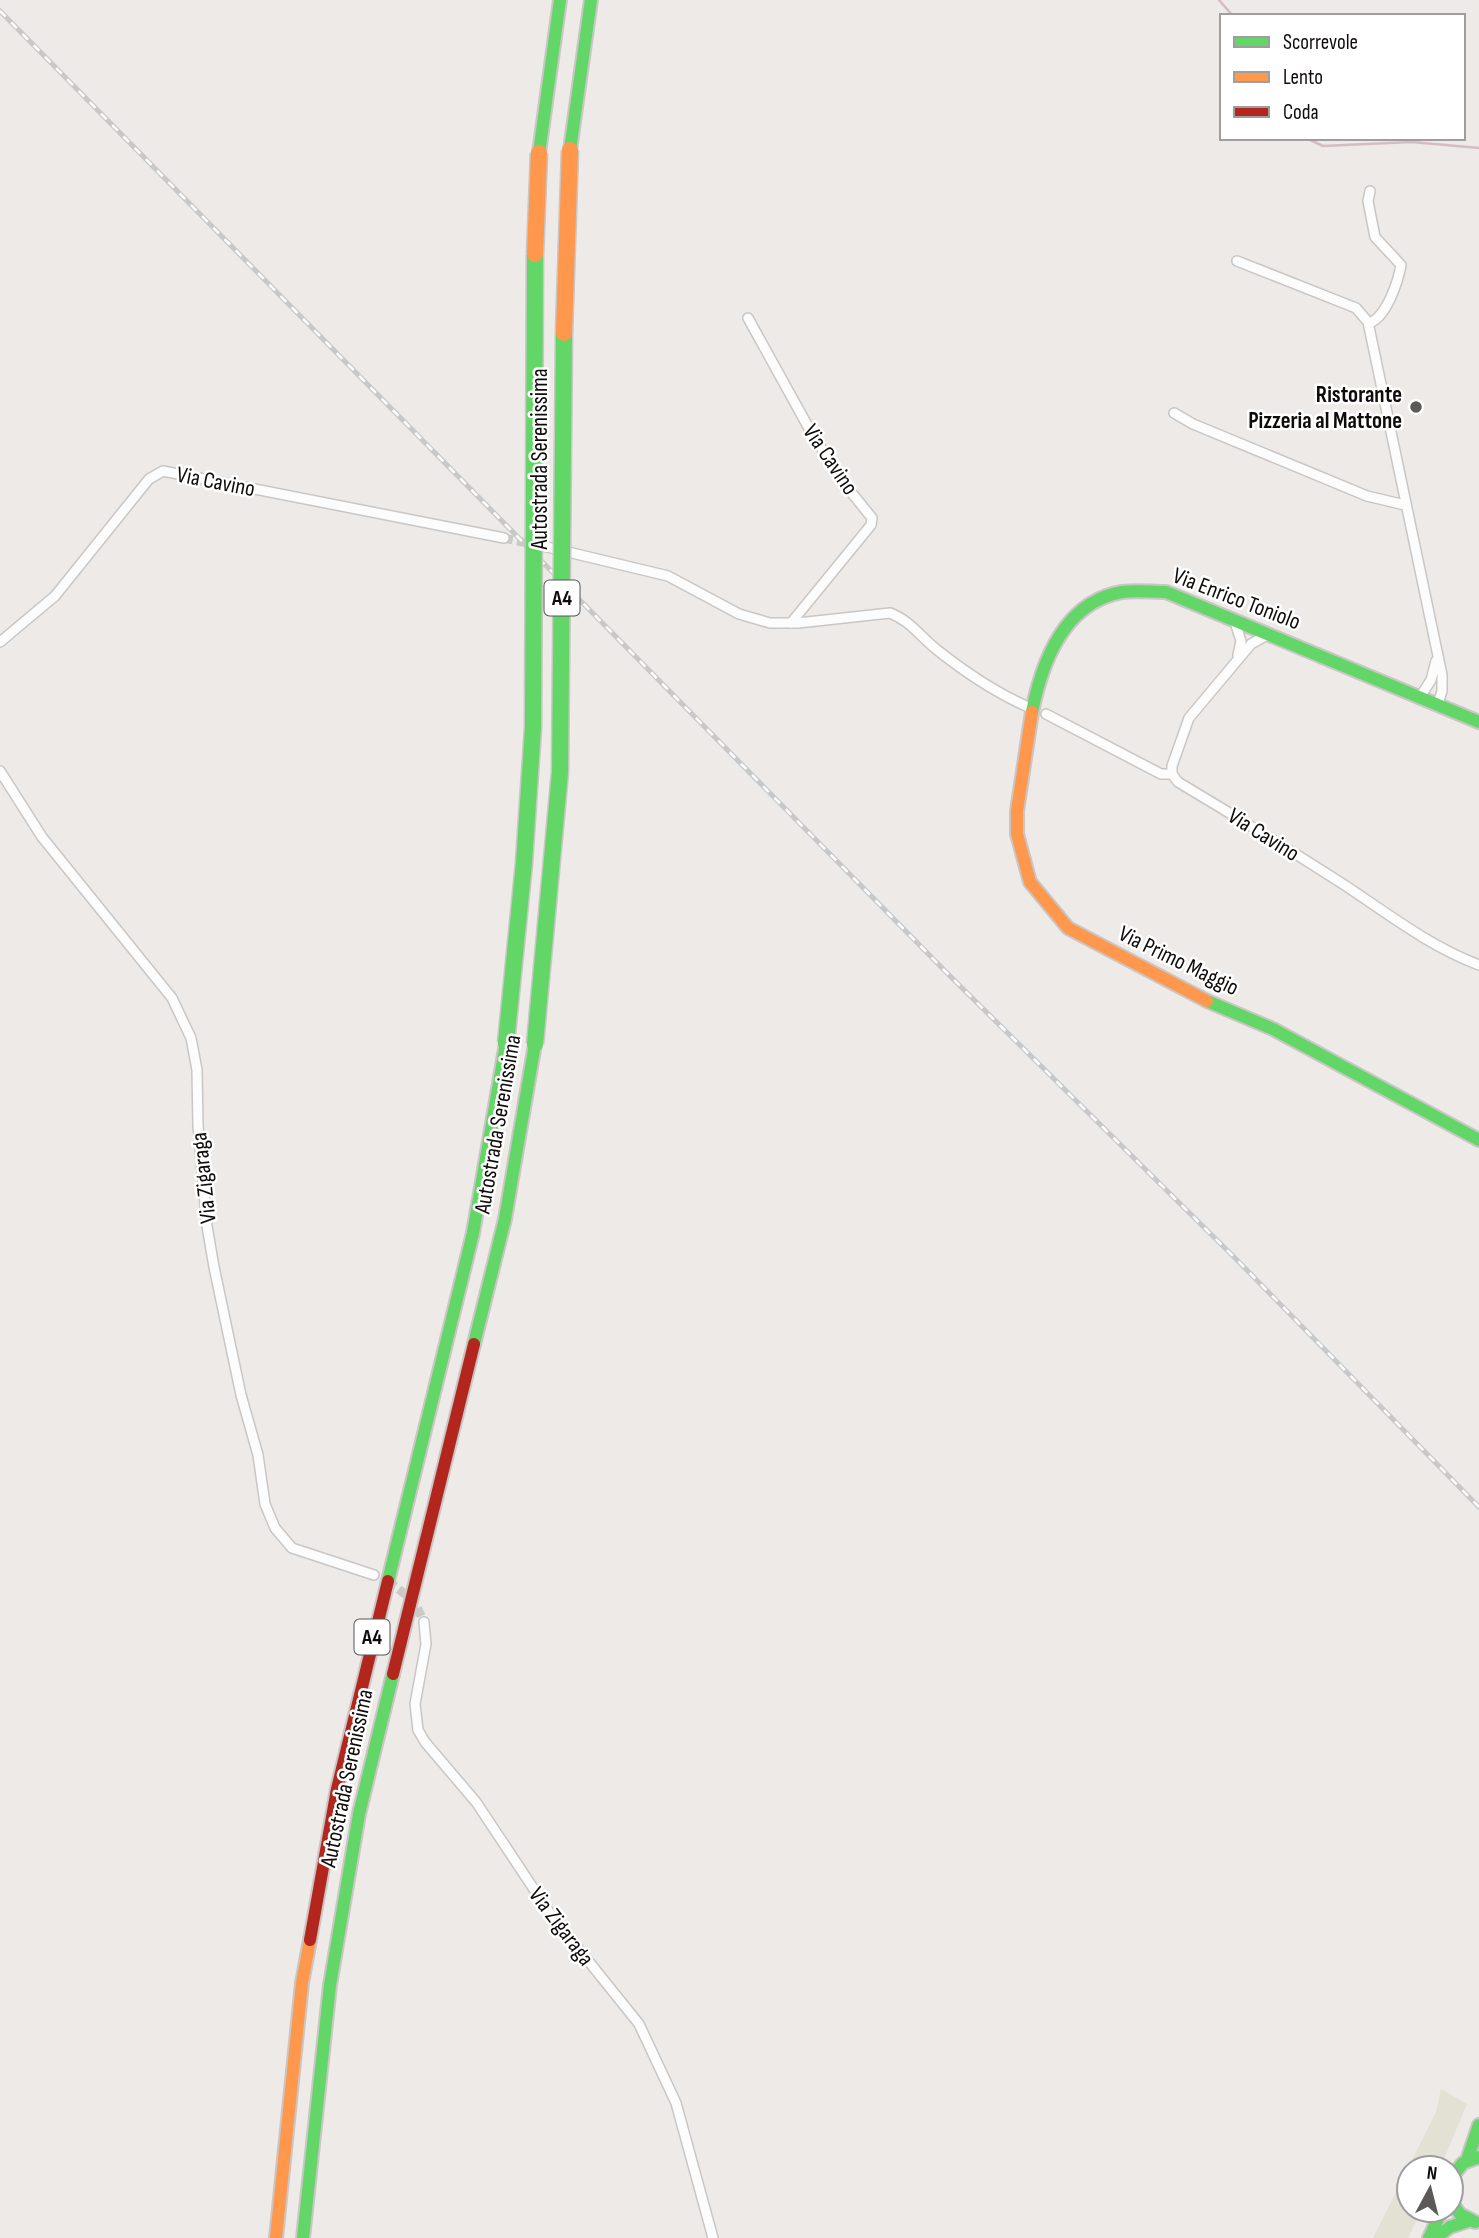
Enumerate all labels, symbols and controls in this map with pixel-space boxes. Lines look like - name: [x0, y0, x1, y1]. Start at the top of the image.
- legend: [1220, 14, 1465, 140]
- text: Scorrevole: [1283, 30, 1358, 55]
- text: Lento: [1283, 65, 1323, 90]
- text: Coda: [1283, 100, 1319, 125]
- street label: Autostrada Serenissima: [526, 368, 554, 551]
- place label: Ristorante Pizzeria al Mattone: [1248, 381, 1402, 435]
- marker: Ristorante Pizzeria al Mattone: [1408, 399, 1424, 415]
- street label: Via Cavino: [796, 419, 864, 500]
- street label: Via Cavino: [174, 461, 257, 503]
- street label: Via Enrico Toniolo: [1169, 562, 1304, 636]
- road number: A4: [544, 580, 580, 616]
- street label: Via Cavino: [1222, 802, 1304, 868]
- street label: Via Primo Maggio: [1114, 920, 1243, 1002]
- street label: Autostrada Serenissima: [468, 1033, 528, 1217]
- street label: Via Zigaraga: [185, 1131, 223, 1225]
- road number: A4: [354, 1620, 390, 1654]
- street label: Autostrada Serenissima: [314, 1687, 380, 1871]
- street label: Via Zigaraga: [522, 1882, 600, 1972]
- north arrow: [1395, 2154, 1465, 2224]
- text: N: [1425, 2162, 1438, 2186]

